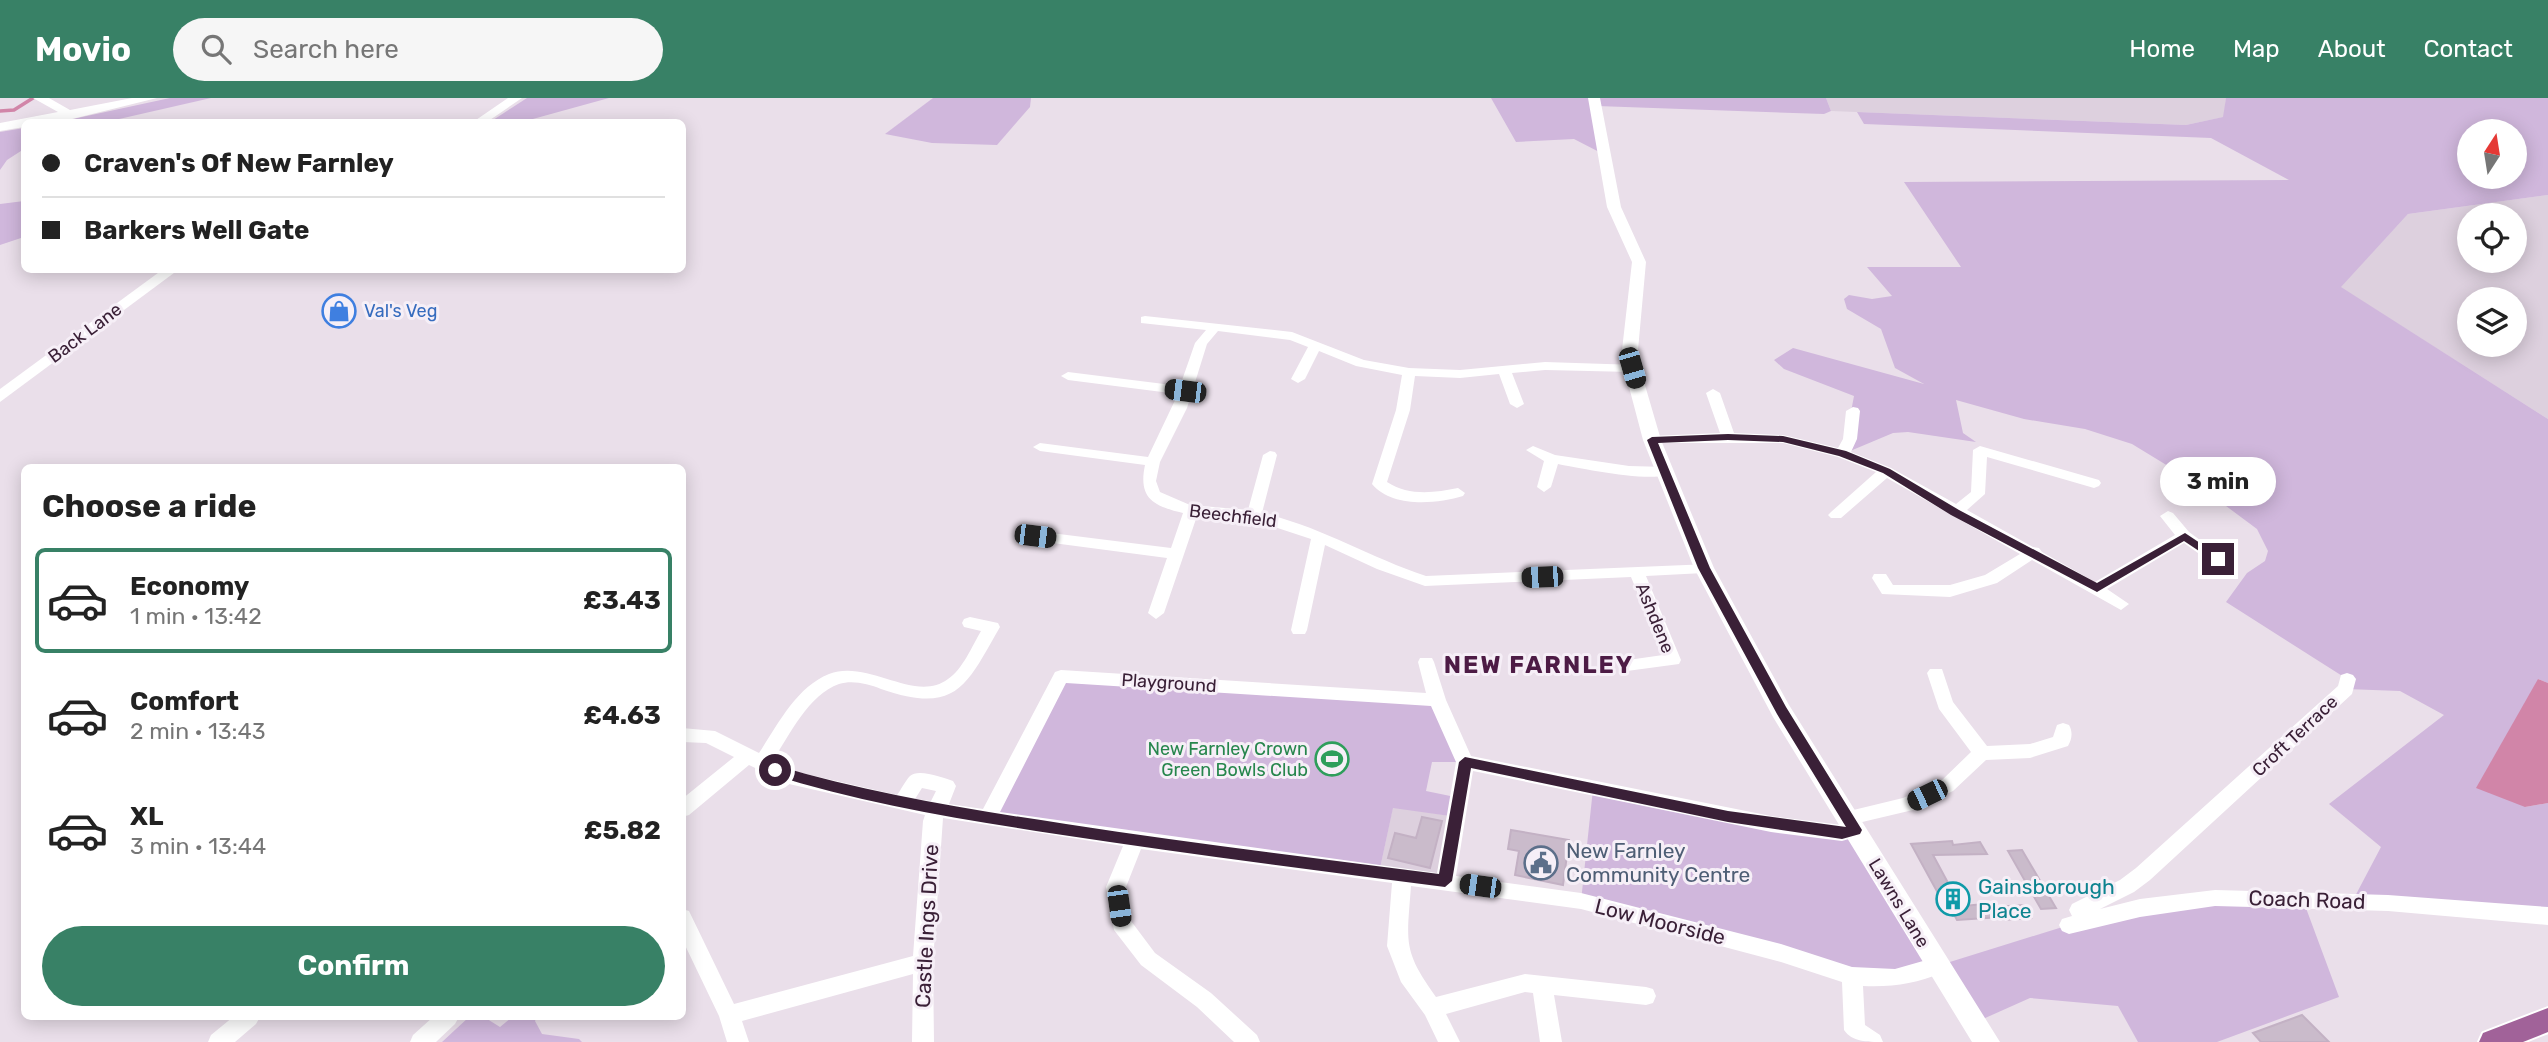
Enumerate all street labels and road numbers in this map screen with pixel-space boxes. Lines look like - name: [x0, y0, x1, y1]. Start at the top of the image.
- street label: Back Lane: [44, 298, 126, 368]
- street label: Beechfield: [1188, 500, 1278, 532]
- street label: Ashdene: [1631, 580, 1679, 656]
- street label: Playground: [1121, 669, 1217, 697]
- street label: Croft Terrace: [2248, 691, 2342, 781]
- street label: Castle Ings Drive: [910, 843, 943, 1008]
- street label: Lawns Lane: [1864, 854, 1934, 952]
- street label: Coach Road: [2248, 885, 2366, 914]
- street label: Low Moorside: [1592, 893, 1728, 950]

